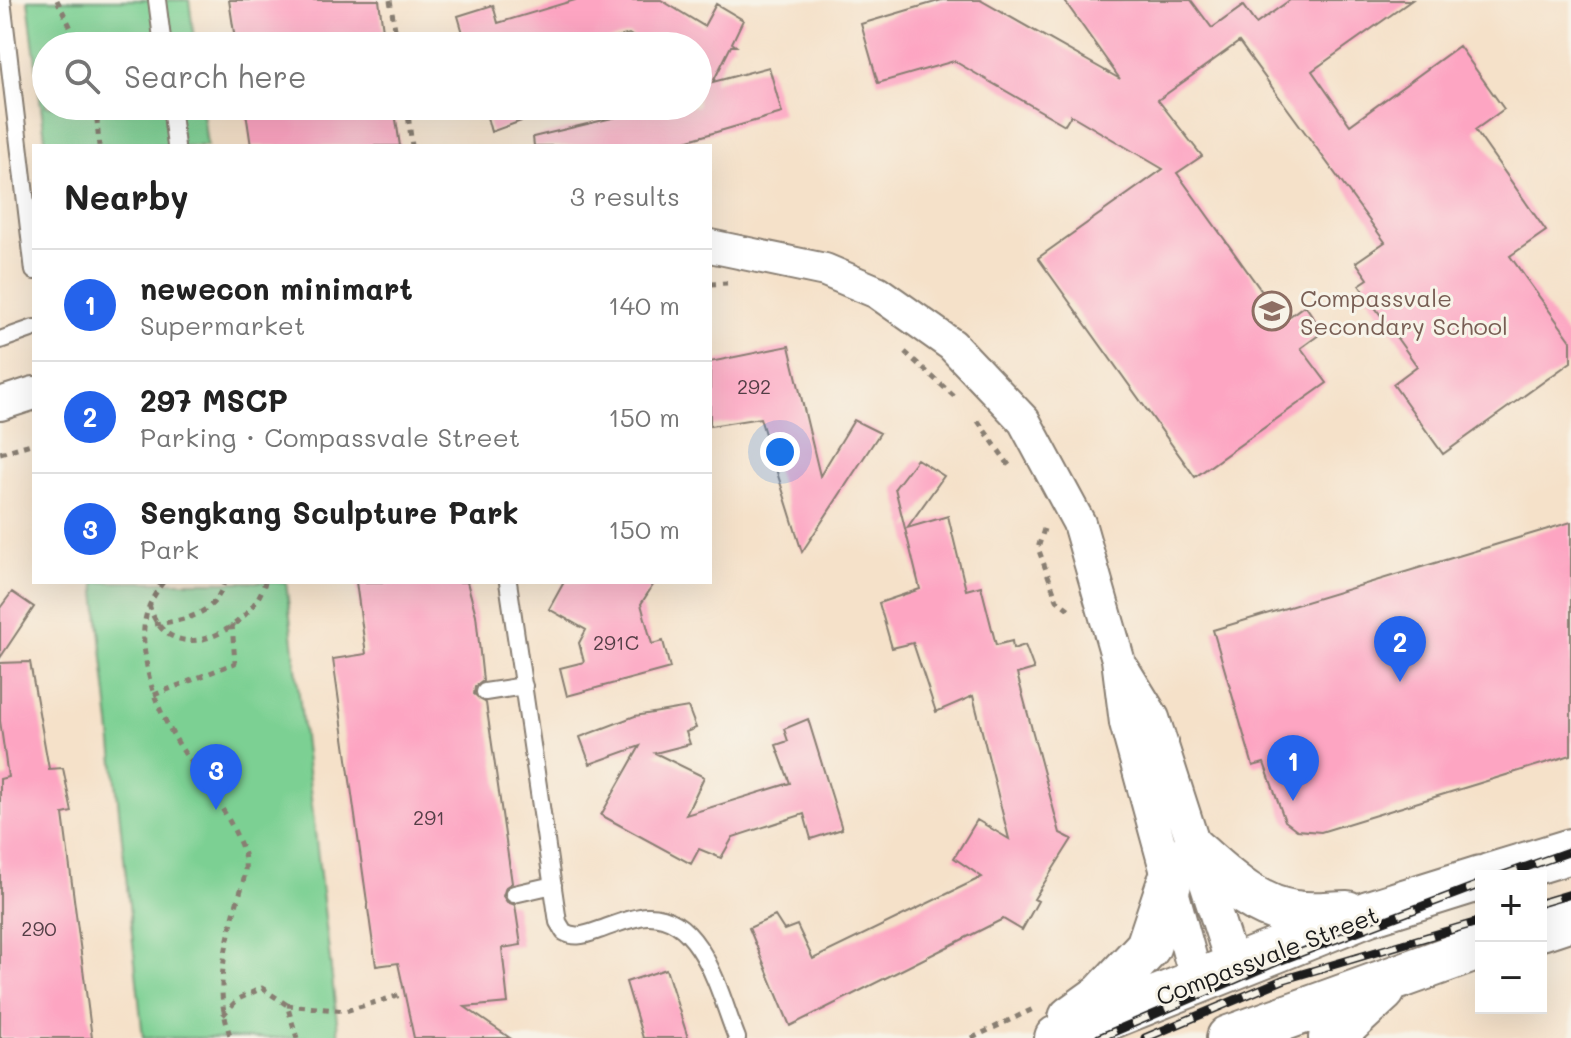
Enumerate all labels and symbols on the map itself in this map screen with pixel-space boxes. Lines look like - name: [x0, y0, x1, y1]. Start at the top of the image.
- place label: Compassvale Secondary School: [1300, 282, 1508, 341]
- school or university icon: Compassvale Secondary School: [1251, 290, 1293, 332]
- house number: 292: [737, 373, 771, 399]
- your location: [760, 432, 800, 472]
- pin: 2: [1374, 616, 1426, 682]
- house number: 291C: [593, 629, 639, 655]
- pin: 1: [1267, 735, 1319, 801]
- pin: 3: [190, 744, 242, 810]
- house number: 291: [413, 804, 445, 830]
- street label: Compassvale Street: [1151, 898, 1383, 1012]
- house number: 290: [21, 915, 57, 941]

